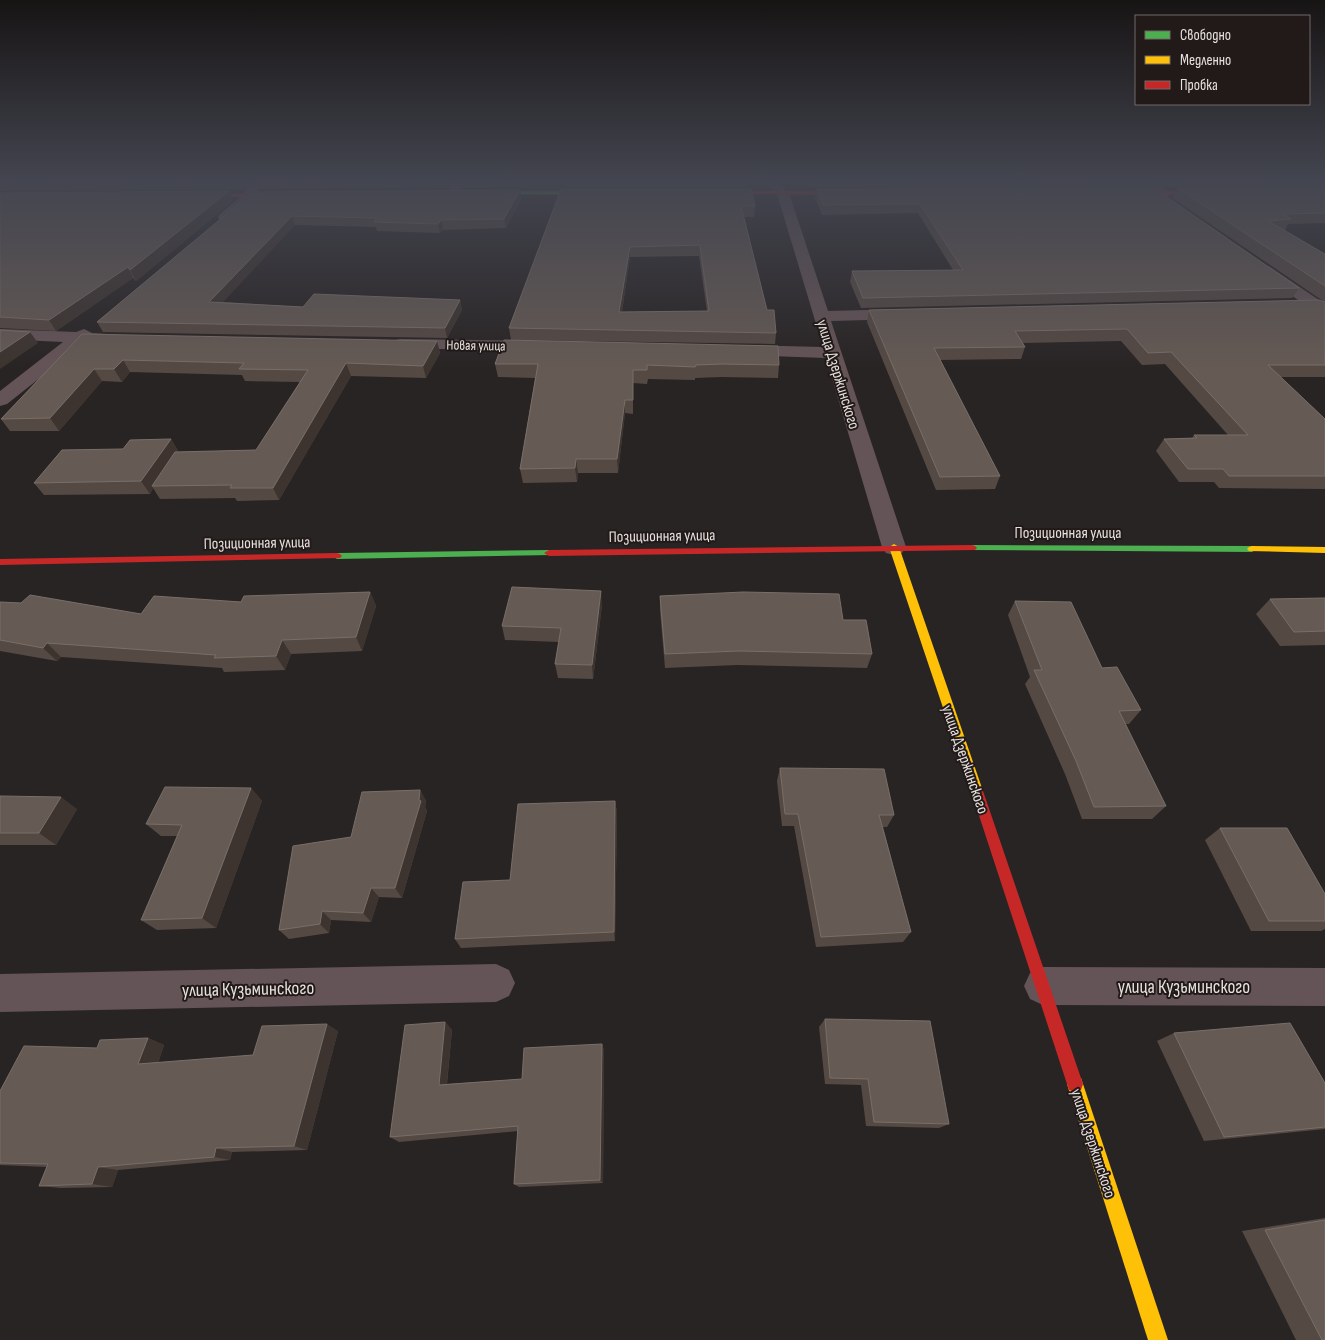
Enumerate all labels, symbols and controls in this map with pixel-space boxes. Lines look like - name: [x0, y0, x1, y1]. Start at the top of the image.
- legend: [1135, 15, 1310, 105]
- text: Свободно: [1180, 26, 1231, 45]
- text: Медленно: [1180, 51, 1231, 70]
- text: Пробка: [1180, 76, 1218, 95]
- street label: улица Дзержинского: [812, 317, 863, 432]
- street label: Новая улица: [446, 336, 506, 355]
- street label: Позиционная улица: [1015, 524, 1121, 543]
- street label: Позиционная улица: [608, 526, 716, 547]
- street label: Позиционная улица: [203, 533, 311, 554]
- street label: улица Дзержинского: [937, 703, 992, 816]
- street label: улица Кузьминского: [1118, 976, 1250, 999]
- street label: улица Кузьминского: [182, 977, 314, 1002]
- street label: улица Дзержинского: [1066, 1086, 1119, 1200]

